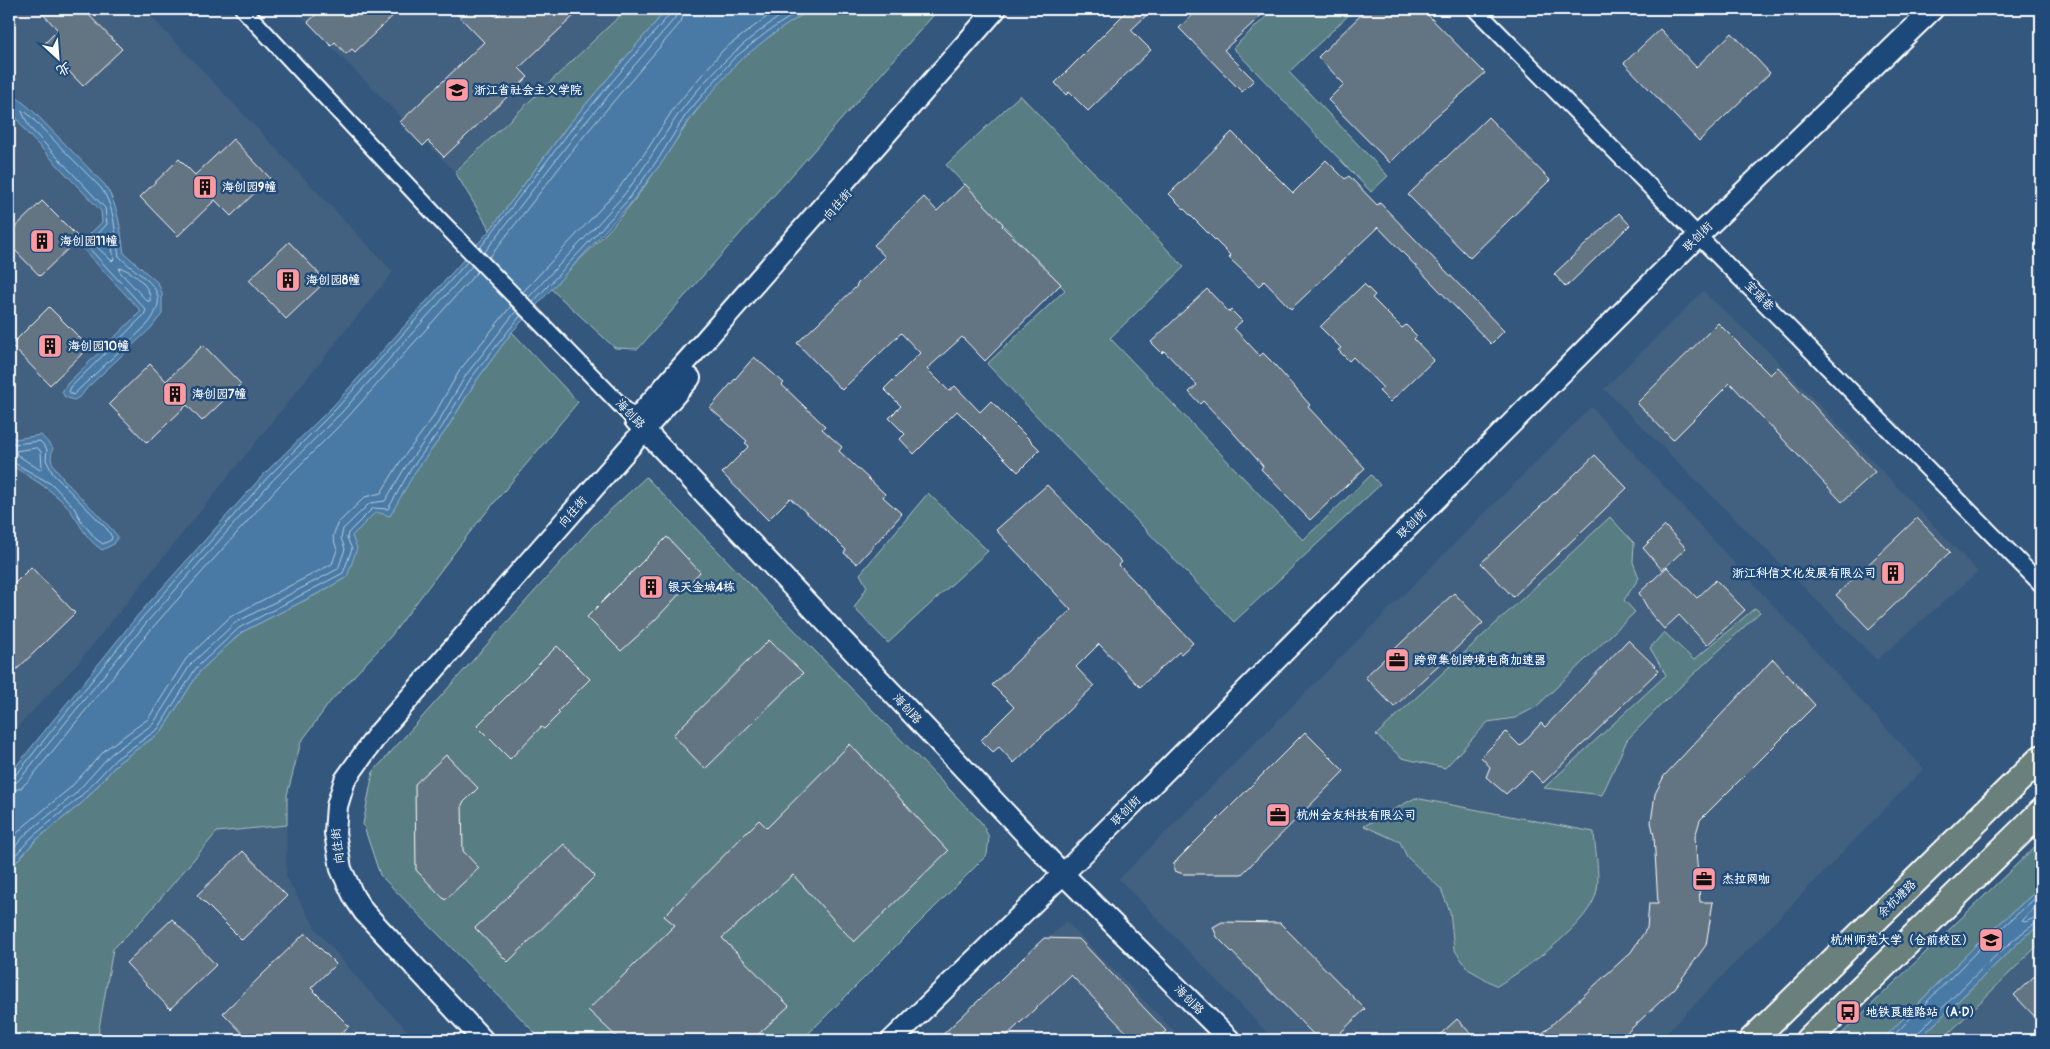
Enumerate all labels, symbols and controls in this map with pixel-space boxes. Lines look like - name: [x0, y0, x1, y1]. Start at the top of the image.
- north arrow: [32, 32, 82, 82]
- text: 北: [53, 59, 73, 80]
- school or university icon: 浙江省社会主义学院: [444, 77, 470, 103]
- place label: 浙江省社会主义学院: [474, 83, 582, 98]
- building icon: 海创园9幢: [192, 174, 218, 200]
- place label: 海创园9幢: [222, 180, 276, 195]
- street label: 向往街: [821, 186, 855, 224]
- street label: 联创街: [1680, 219, 1716, 255]
- building icon: 海创园11幢: [29, 228, 55, 254]
- place label: 海创园11幢: [60, 234, 117, 249]
- building icon: 海创园8幢: [275, 267, 301, 293]
- place label: 海创园8幢: [306, 273, 360, 288]
- street label: 宝瑞巷: [1741, 278, 1777, 314]
- building icon: 海创园10幢: [37, 333, 63, 359]
- place label: 海创园10幢: [68, 339, 129, 354]
- building icon: 海创园7幢: [162, 381, 188, 407]
- place label: 海创园7幢: [192, 387, 246, 402]
- street label: 海创路: [612, 396, 648, 432]
- street label: 向往街: [556, 493, 590, 531]
- street label: 联创街: [1394, 506, 1430, 542]
- building icon: 浙江科信文化发展有限公司: [1880, 560, 1906, 586]
- place label: 浙江科信文化发展有限公司: [1732, 566, 1876, 581]
- building icon: 银天金城4栋: [638, 574, 664, 600]
- place label: 银天金城4栋: [668, 580, 735, 595]
- office icon: 跨贸集创跨境电商加速器: [1384, 647, 1410, 673]
- place label: 跨贸集创跨境电商加速器: [1414, 653, 1546, 668]
- street label: 海创路: [889, 691, 925, 727]
- street label: 联创街: [1108, 793, 1144, 829]
- office icon: 杭州会友科技有限公司: [1265, 802, 1291, 828]
- place label: 杭州会友科技有限公司: [1296, 808, 1416, 823]
- street label: 向往街: [328, 827, 348, 865]
- office icon: 杰拉网咖: [1691, 866, 1717, 892]
- place label: 杰拉网咖: [1722, 872, 1770, 887]
- street label: 余杭塘路: [1875, 877, 1919, 921]
- school or university icon: 杭州师范大学（仓前校区）: [1978, 927, 2004, 953]
- place label: 杭州师范大学（仓前校区）: [1830, 933, 1974, 948]
- street label: 海创路: [1171, 982, 1207, 1018]
- bus stop icon: 地铁良睦路站（A·D）: [1835, 999, 1861, 1025]
- place label: 地铁良睦路站（A·D）: [1866, 1005, 1981, 1020]

